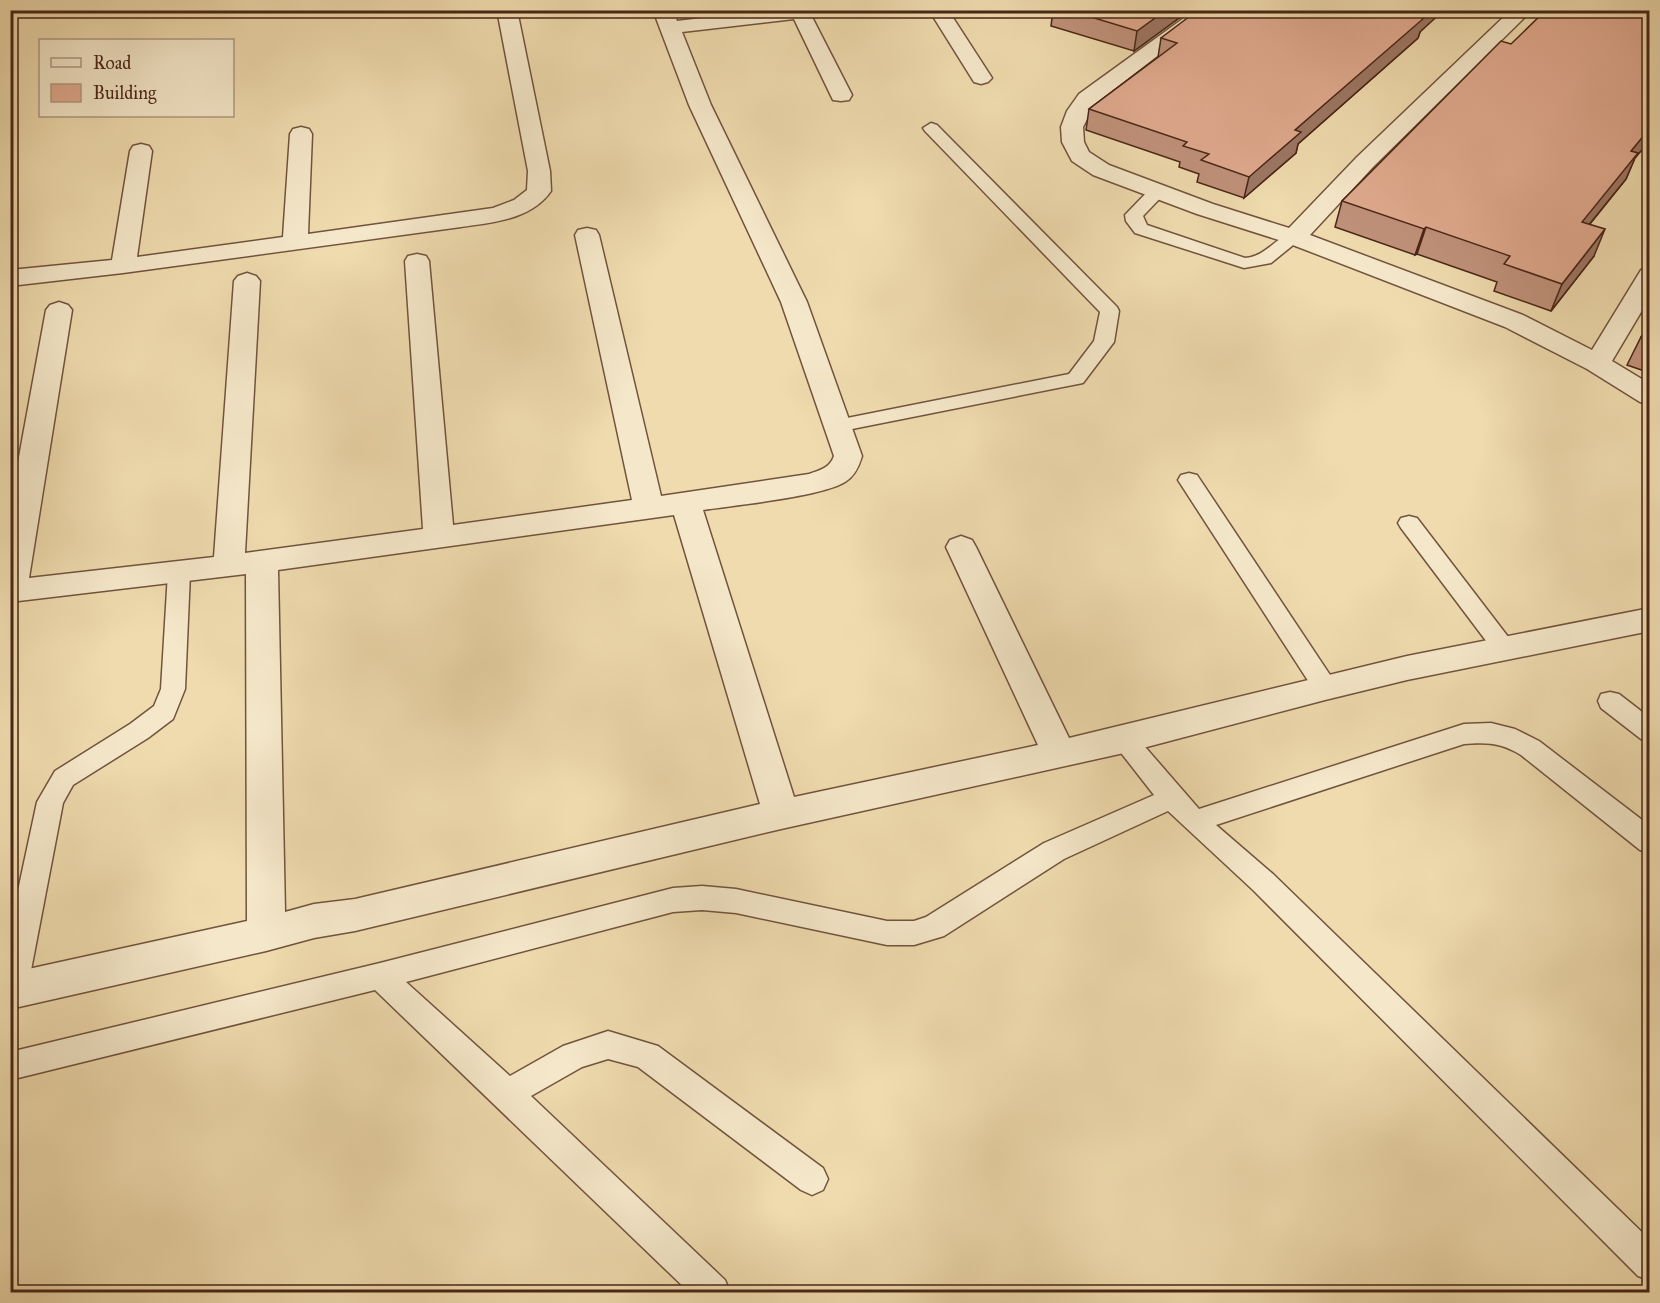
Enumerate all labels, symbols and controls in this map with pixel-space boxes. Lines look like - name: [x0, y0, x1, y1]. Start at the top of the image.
- legend: [39, 39, 234, 117]
- text: Road: [93, 52, 131, 74]
- text: Building: [93, 82, 157, 105]

